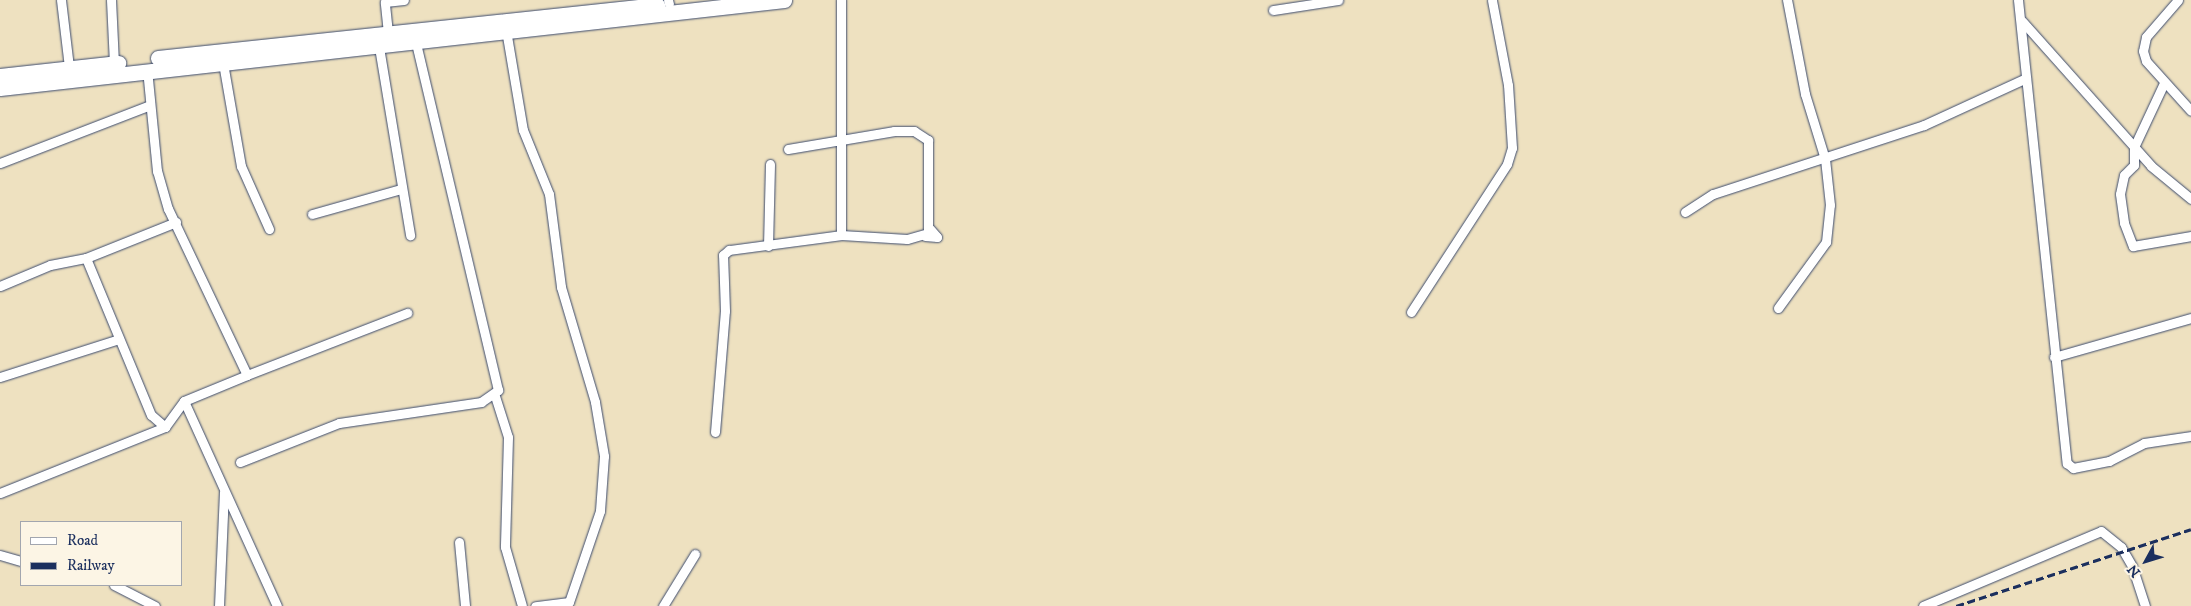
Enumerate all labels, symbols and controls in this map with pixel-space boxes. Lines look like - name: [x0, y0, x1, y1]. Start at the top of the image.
- legend: [20, 521, 182, 586]
- text: Road: [67, 531, 98, 550]
- north arrow: [2121, 536, 2171, 586]
- text: Railway: [67, 556, 115, 575]
- text: N: [2124, 560, 2145, 581]

